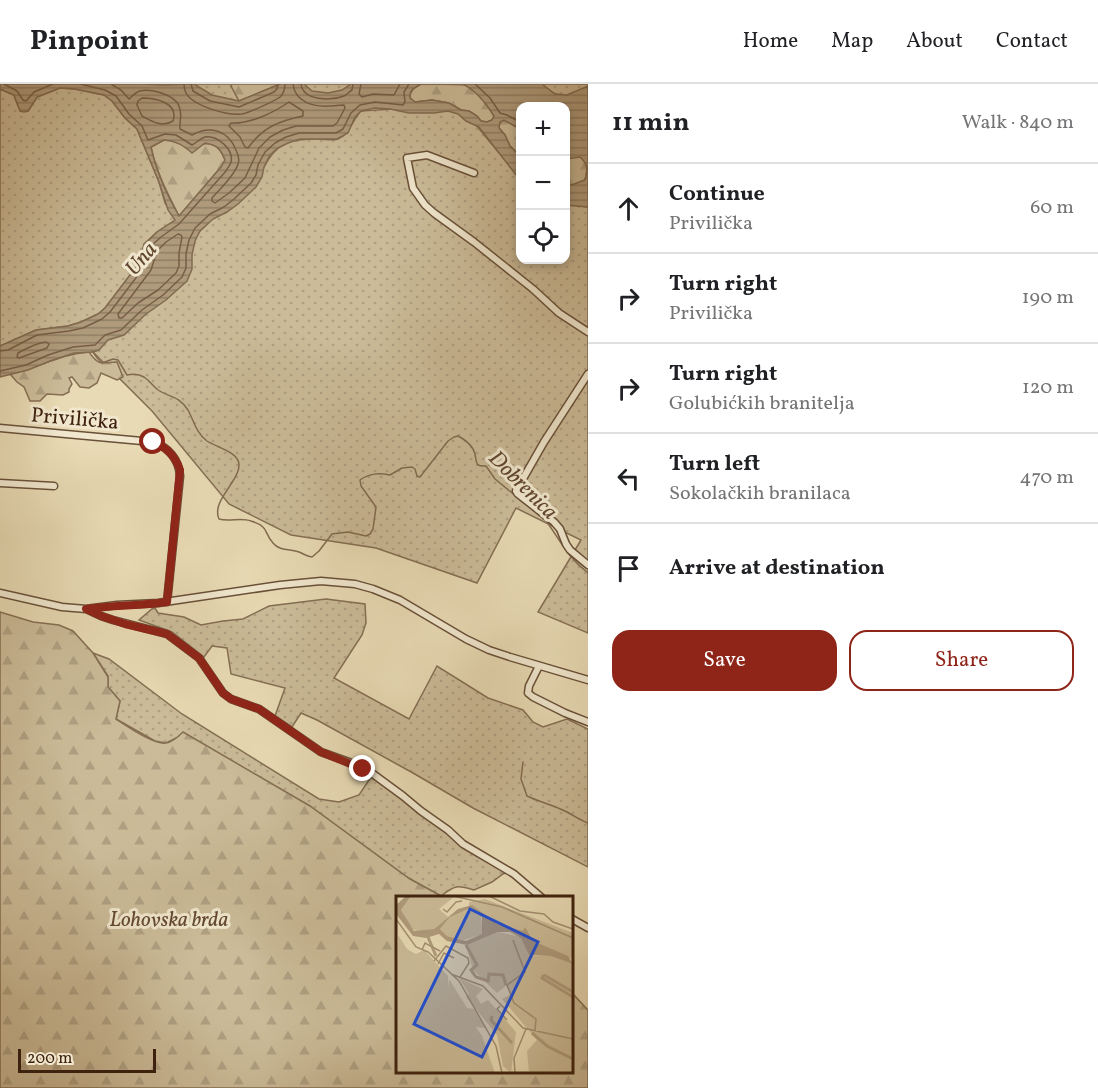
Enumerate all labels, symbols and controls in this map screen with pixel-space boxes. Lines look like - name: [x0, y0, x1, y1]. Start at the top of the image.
- text: Pinpoint: [30, 22, 148, 61]
- text: Home: [743, 27, 798, 56]
- text: Map: [831, 27, 873, 56]
- text: About: [906, 27, 963, 56]
- text: Contact: [996, 27, 1068, 56]
- map controls: [516, 102, 570, 264]
- button: +: [516, 102, 570, 156]
- text: 11 min: [612, 105, 690, 141]
- text: Walk · 840 m: [962, 109, 1074, 137]
- button: −: [516, 156, 570, 210]
- text: Continue: [669, 179, 765, 210]
- icon: ahead: [612, 192, 645, 225]
- text: 60 m: [1030, 194, 1074, 222]
- button: locate: [516, 210, 570, 264]
- text: Privilička: [669, 210, 753, 238]
- water label: Una: [119, 236, 165, 283]
- text: Turn right: [669, 269, 777, 300]
- icon: right: [612, 282, 645, 315]
- text: 190 m: [1022, 284, 1074, 312]
- text: Privilička: [669, 300, 753, 328]
- text: Turn right: [669, 359, 777, 390]
- icon: right: [612, 372, 645, 405]
- text: 120 m: [1022, 374, 1074, 402]
- text: Golubićkih branitelja: [669, 390, 855, 418]
- street label: Privilička: [30, 401, 120, 438]
- route start: [139, 428, 165, 454]
- water label: Dobrenica: [481, 444, 564, 527]
- text: Turn left: [669, 449, 760, 480]
- icon: left: [612, 462, 645, 495]
- text: 470 m: [1019, 464, 1074, 492]
- text: Sokolačkih branilaca: [669, 480, 851, 508]
- icon: arrive: [612, 552, 645, 585]
- text: Arrive at destination: [669, 553, 885, 584]
- button: Save: [612, 630, 837, 691]
- button: Share: [849, 630, 1074, 691]
- route end: [349, 755, 375, 781]
- inset map: [396, 896, 573, 1073]
- park label: Lohovska brda: [110, 906, 228, 935]
- scale bar: [18, 1046, 156, 1074]
- text: 200 m: [27, 1048, 72, 1070]

